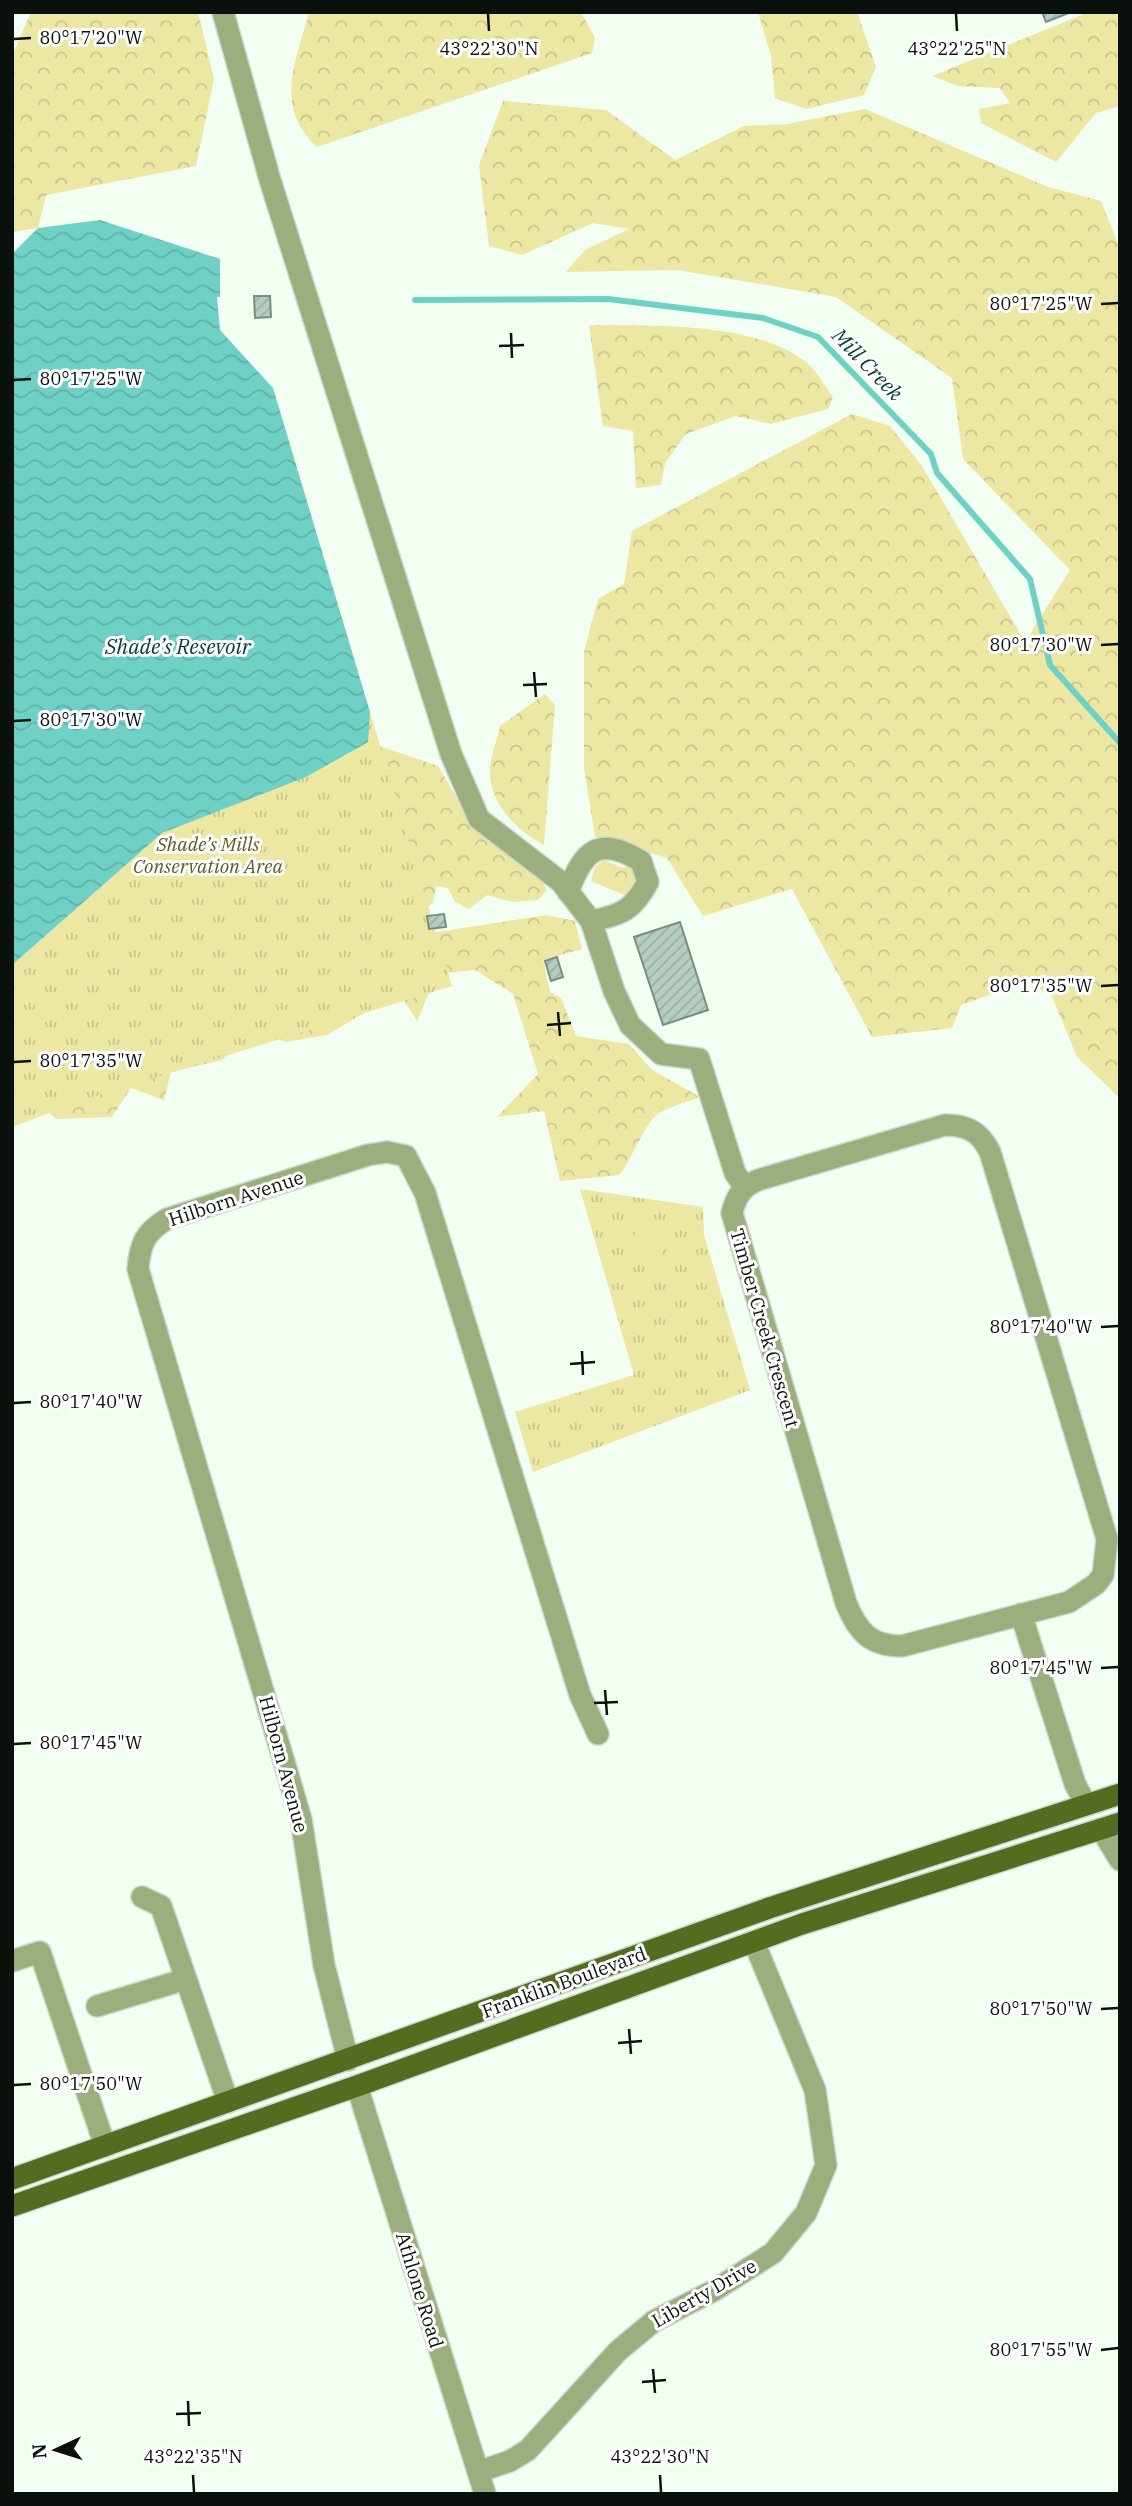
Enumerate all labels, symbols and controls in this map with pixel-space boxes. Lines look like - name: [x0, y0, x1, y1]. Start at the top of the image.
- text: 80°17'20"W: [40, 26, 143, 49]
- text: 43°22'30"N: [440, 37, 539, 60]
- text: 43°22'25"N: [908, 37, 1007, 60]
- text: 80°17'25"W: [990, 292, 1093, 315]
- water label: Mill Creek: [826, 321, 910, 407]
- text: 80°17'25"W: [40, 367, 143, 390]
- water label: Shade’s Resevoir: [104, 632, 252, 660]
- text: 80°17'30"W: [990, 633, 1093, 656]
- text: 80°17'30"W: [40, 708, 143, 731]
- park label: Shade’s Mills Conservation Area: [133, 832, 284, 878]
- text: 80°17'35"W: [990, 974, 1093, 997]
- text: 80°17'35"W: [40, 1049, 143, 1072]
- street label: Hilborn Avenue: [165, 1165, 307, 1231]
- street label: Timber Creek Crescent: [725, 1226, 805, 1431]
- text: 80°17'40"W: [990, 1315, 1093, 1338]
- text: 80°17'40"W: [40, 1390, 143, 1413]
- text: 80°17'45"W: [990, 1656, 1093, 1679]
- street label: Hilborn Avenue: [254, 1693, 314, 1835]
- text: 80°17'45"W: [40, 1731, 143, 1754]
- street label: Franklin Boulevard: [479, 1941, 649, 2023]
- text: 80°17'50"W: [990, 1997, 1093, 2020]
- text: 80°17'50"W: [40, 2072, 143, 2095]
- street label: Athlone Road: [391, 2229, 449, 2351]
- street label: Liberty Drive: [647, 2253, 761, 2333]
- text: 80°17'55"W: [990, 2338, 1093, 2361]
- north arrow: [21, 2415, 91, 2485]
- text: N: [27, 2443, 52, 2460]
- text: 43°22'35"N: [144, 2445, 243, 2468]
- text: 43°22'30"N: [611, 2445, 710, 2468]

